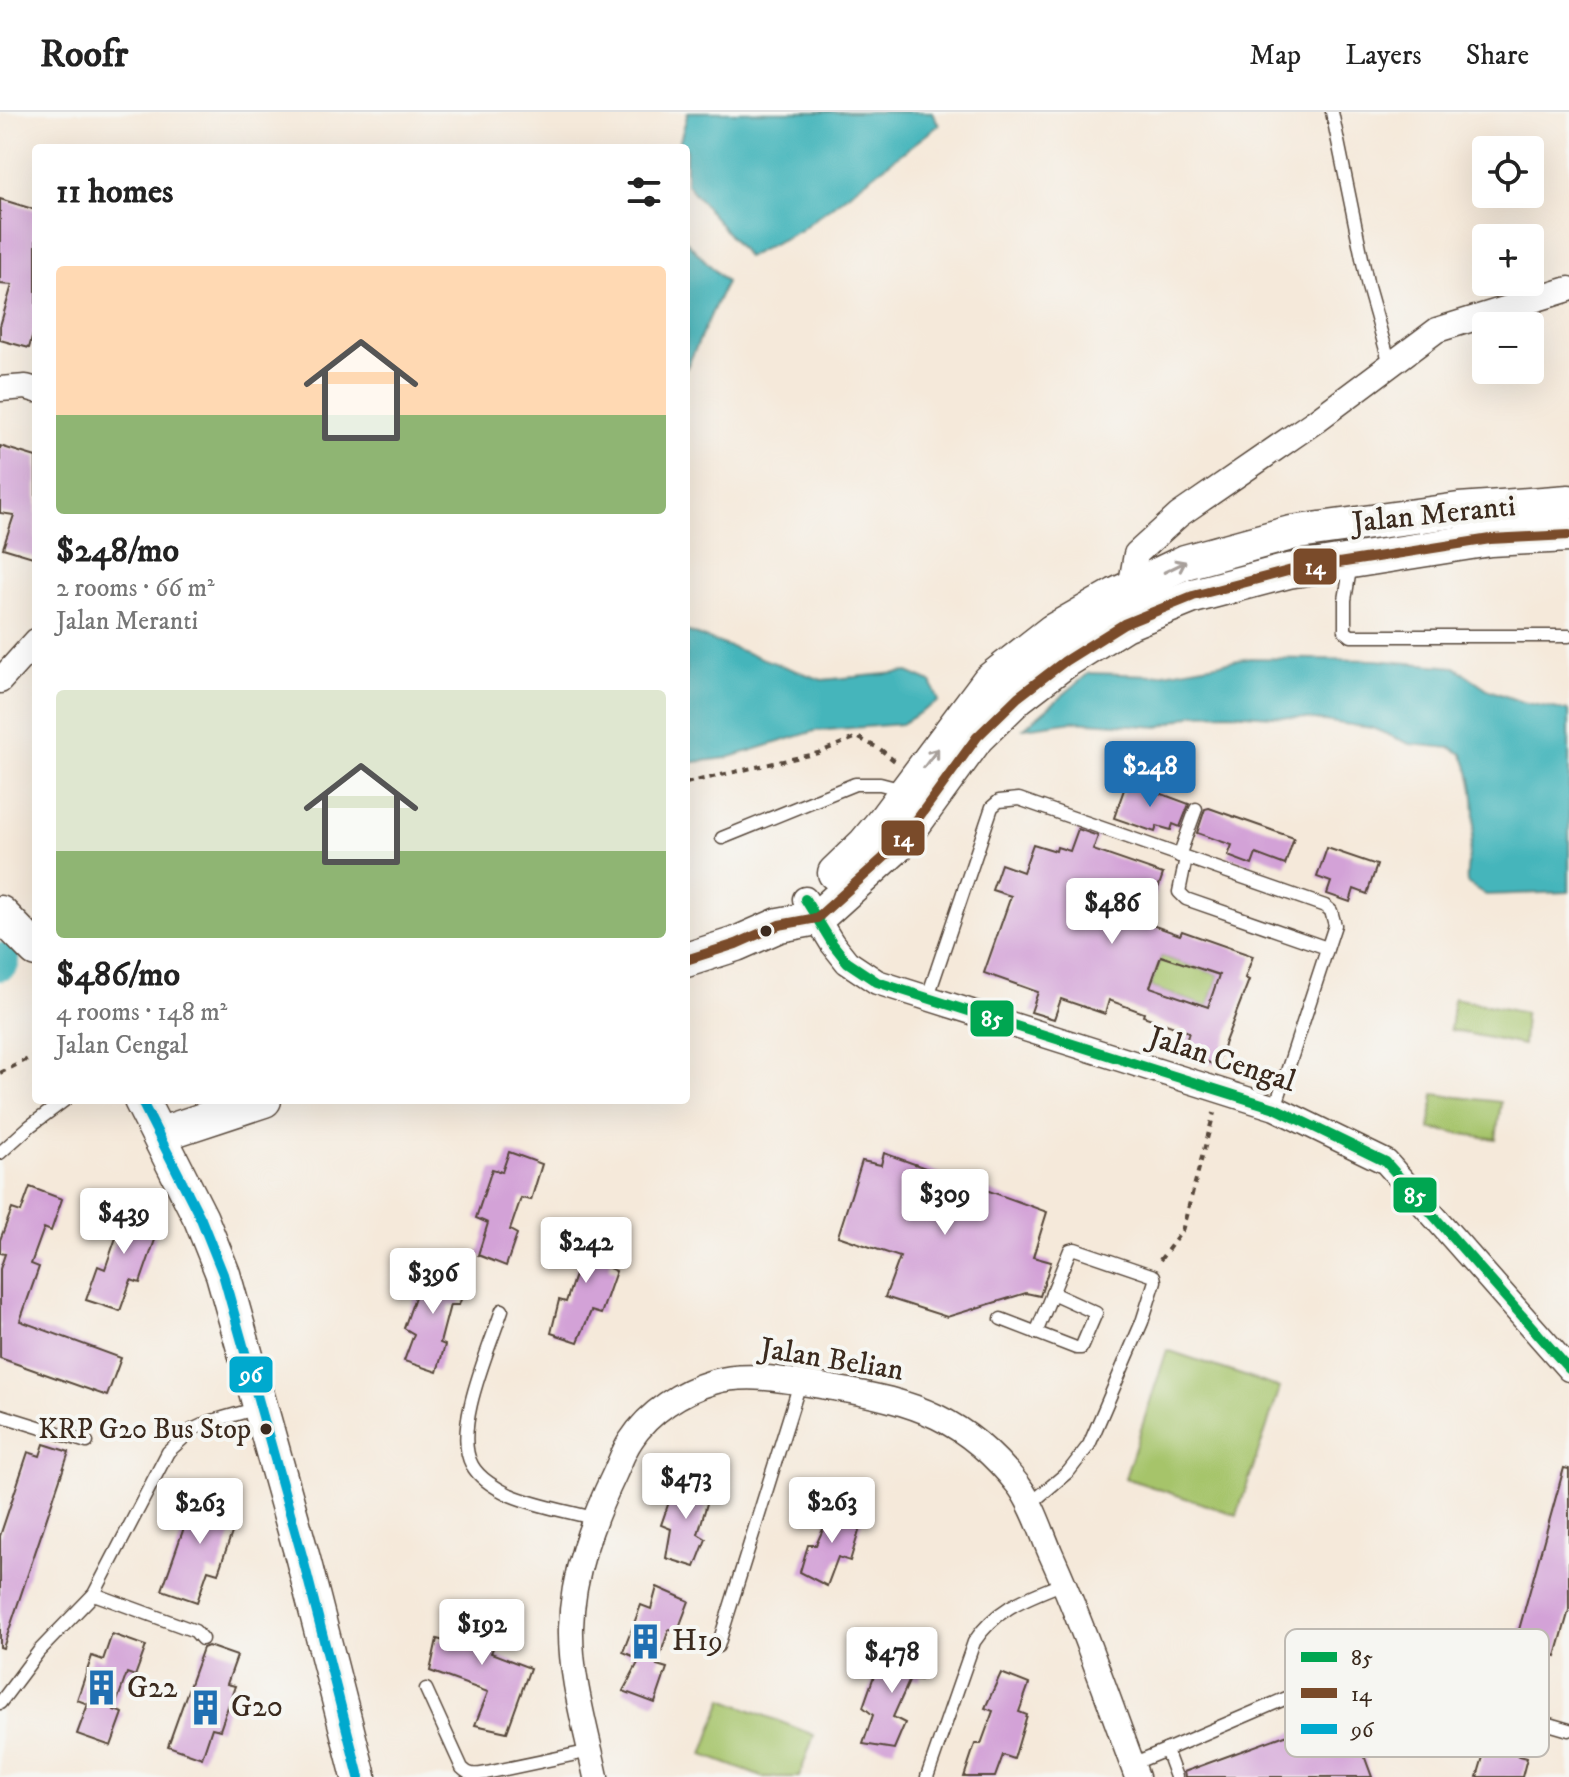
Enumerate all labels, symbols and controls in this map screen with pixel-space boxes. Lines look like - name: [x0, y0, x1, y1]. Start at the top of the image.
- text: Roofr: [40, 31, 128, 79]
- text: Map: [1250, 38, 1301, 73]
- text: Layers: [1345, 38, 1422, 73]
- text: Share: [1466, 38, 1529, 73]
- map controls: [1472, 136, 1544, 384]
- button: locate: [1472, 136, 1544, 208]
- icon: filters: [622, 170, 666, 214]
- text: 11 homes: [56, 171, 173, 213]
- button: +: [1472, 224, 1544, 296]
- button: −: [1472, 312, 1544, 384]
- icon: home: [289, 318, 433, 462]
- street label: Jalan Meranti: [1347, 488, 1518, 542]
- text: $248/mo: [56, 530, 179, 572]
- line badge: 14: [1292, 547, 1338, 586]
- text: 14: [1305, 554, 1327, 581]
- one-way arrow: [1163, 559, 1187, 575]
- text: 2 rooms · 66 m²: [56, 572, 215, 605]
- text: Jalan Meranti: [56, 605, 198, 638]
- pin: $248: [1103, 741, 1197, 809]
- icon: home: [289, 742, 433, 886]
- one-way arrow: [922, 748, 939, 769]
- text: $248: [1123, 750, 1177, 783]
- line badge: 14: [880, 819, 926, 857]
- text: 14: [893, 826, 915, 853]
- pin: $486: [1065, 878, 1159, 946]
- text: $486: [1084, 887, 1140, 920]
- unlabelled marker: [758, 923, 774, 939]
- text: $486/mo: [56, 954, 180, 996]
- text: 4 rooms · 148 m²: [56, 996, 227, 1029]
- line badge: 85: [969, 999, 1015, 1038]
- text: 85: [981, 1006, 1003, 1033]
- street label: Jalan Cengal: [1141, 1018, 1300, 1101]
- text: Jalan Cengal: [56, 1029, 188, 1062]
- pin: $309: [898, 1169, 992, 1237]
- line badge: 85: [1392, 1176, 1438, 1214]
- text: $309: [920, 1178, 970, 1211]
- text: 85: [1404, 1183, 1426, 1210]
- pin: $439: [77, 1188, 171, 1256]
- text: $439: [98, 1197, 150, 1230]
- pin: $242: [539, 1217, 633, 1285]
- text: $242: [559, 1226, 613, 1259]
- pin: $396: [386, 1248, 480, 1316]
- text: $396: [408, 1257, 458, 1290]
- street label: Jalan Belian: [755, 1330, 907, 1390]
- line badge: 96: [228, 1355, 274, 1394]
- text: 96: [238, 1362, 264, 1389]
- place label: KRP G20 Bus Stop: [38, 1412, 251, 1447]
- marker: KRP G20 Bus Stop: [258, 1421, 274, 1437]
- pin: $473: [639, 1453, 733, 1521]
- text: $473: [660, 1462, 712, 1495]
- pin: $263: [785, 1477, 879, 1545]
- pin: $263: [153, 1478, 247, 1546]
- text: $263: [807, 1486, 857, 1519]
- text: $263: [175, 1487, 225, 1520]
- pin: $192: [435, 1599, 529, 1667]
- text: $192: [457, 1608, 507, 1641]
- building icon: H19: [627, 1622, 665, 1660]
- place label: H19: [672, 1623, 723, 1660]
- pin: $478: [845, 1627, 939, 1695]
- legend: [1285, 1629, 1549, 1757]
- text: $478: [864, 1636, 920, 1669]
- text: 85: [1351, 1645, 1373, 1672]
- building icon: G22: [82, 1669, 120, 1707]
- place label: G22: [127, 1670, 178, 1707]
- text: 14: [1351, 1681, 1373, 1708]
- building icon: G20: [186, 1688, 224, 1726]
- place label: G20: [231, 1689, 283, 1726]
- text: 96: [1350, 1717, 1375, 1744]

